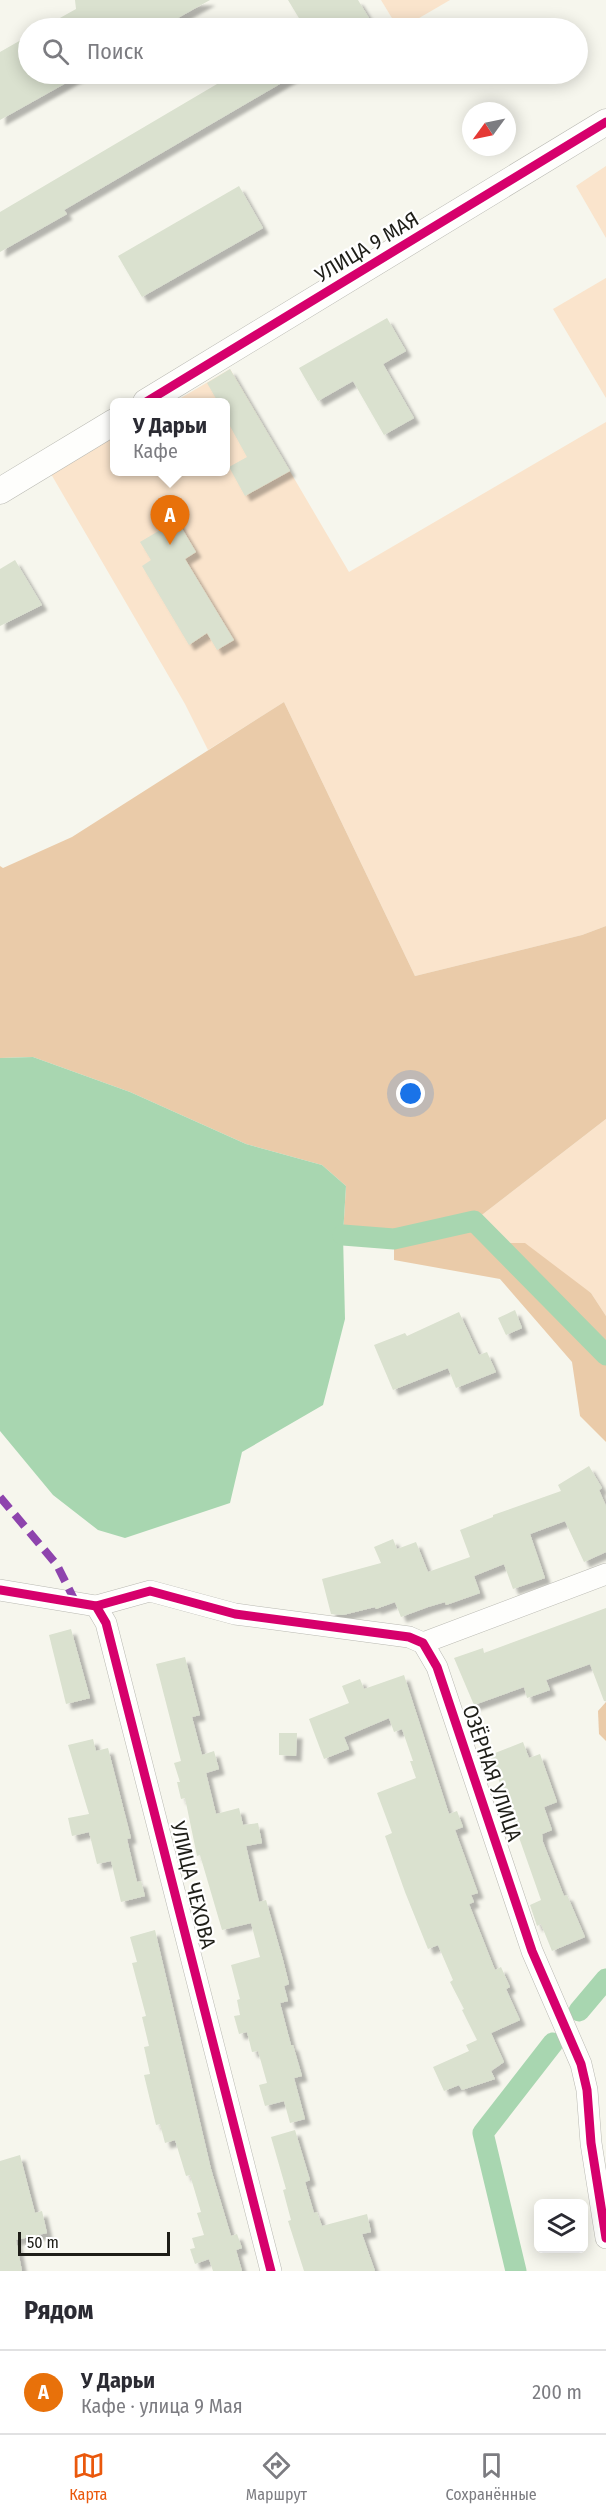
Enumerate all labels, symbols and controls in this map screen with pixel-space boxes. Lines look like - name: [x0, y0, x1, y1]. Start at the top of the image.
- search box: [18, 18, 588, 84]
- icon: search: [39, 35, 72, 68]
- text: Поиск: [87, 38, 143, 65]
- north arrow: [462, 102, 516, 156]
- street label: УЛИЦА 9 МАЯ: [310, 206, 423, 289]
- popup: [110, 398, 230, 476]
- text: У Дарьи: [133, 412, 207, 439]
- text: Кафе: [133, 439, 178, 463]
- pin: A: [150, 496, 190, 545]
- your location: [396, 1079, 425, 1108]
- street label: ОЗЁРНАЯ УЛИЦА: [457, 1701, 527, 1845]
- street label: УЛИЦА ЧЕХОВА: [164, 1818, 221, 1951]
- map controls: [534, 2199, 588, 2253]
- button: layers: [534, 2199, 588, 2253]
- scale bar: [18, 2229, 170, 2256]
- text: 50 m: [27, 2233, 59, 2252]
- text: Рядом: [24, 2295, 93, 2326]
- text: У Дарьи: [81, 2367, 155, 2394]
- text: A: [38, 2380, 49, 2404]
- text: 200 m: [532, 2380, 582, 2404]
- text: Кафе · улица 9 Мая: [81, 2394, 243, 2418]
- tab: Карта: [69, 2449, 107, 2504]
- tab: Маршрут: [246, 2449, 307, 2504]
- tab: Сохранённые: [445, 2449, 537, 2504]

